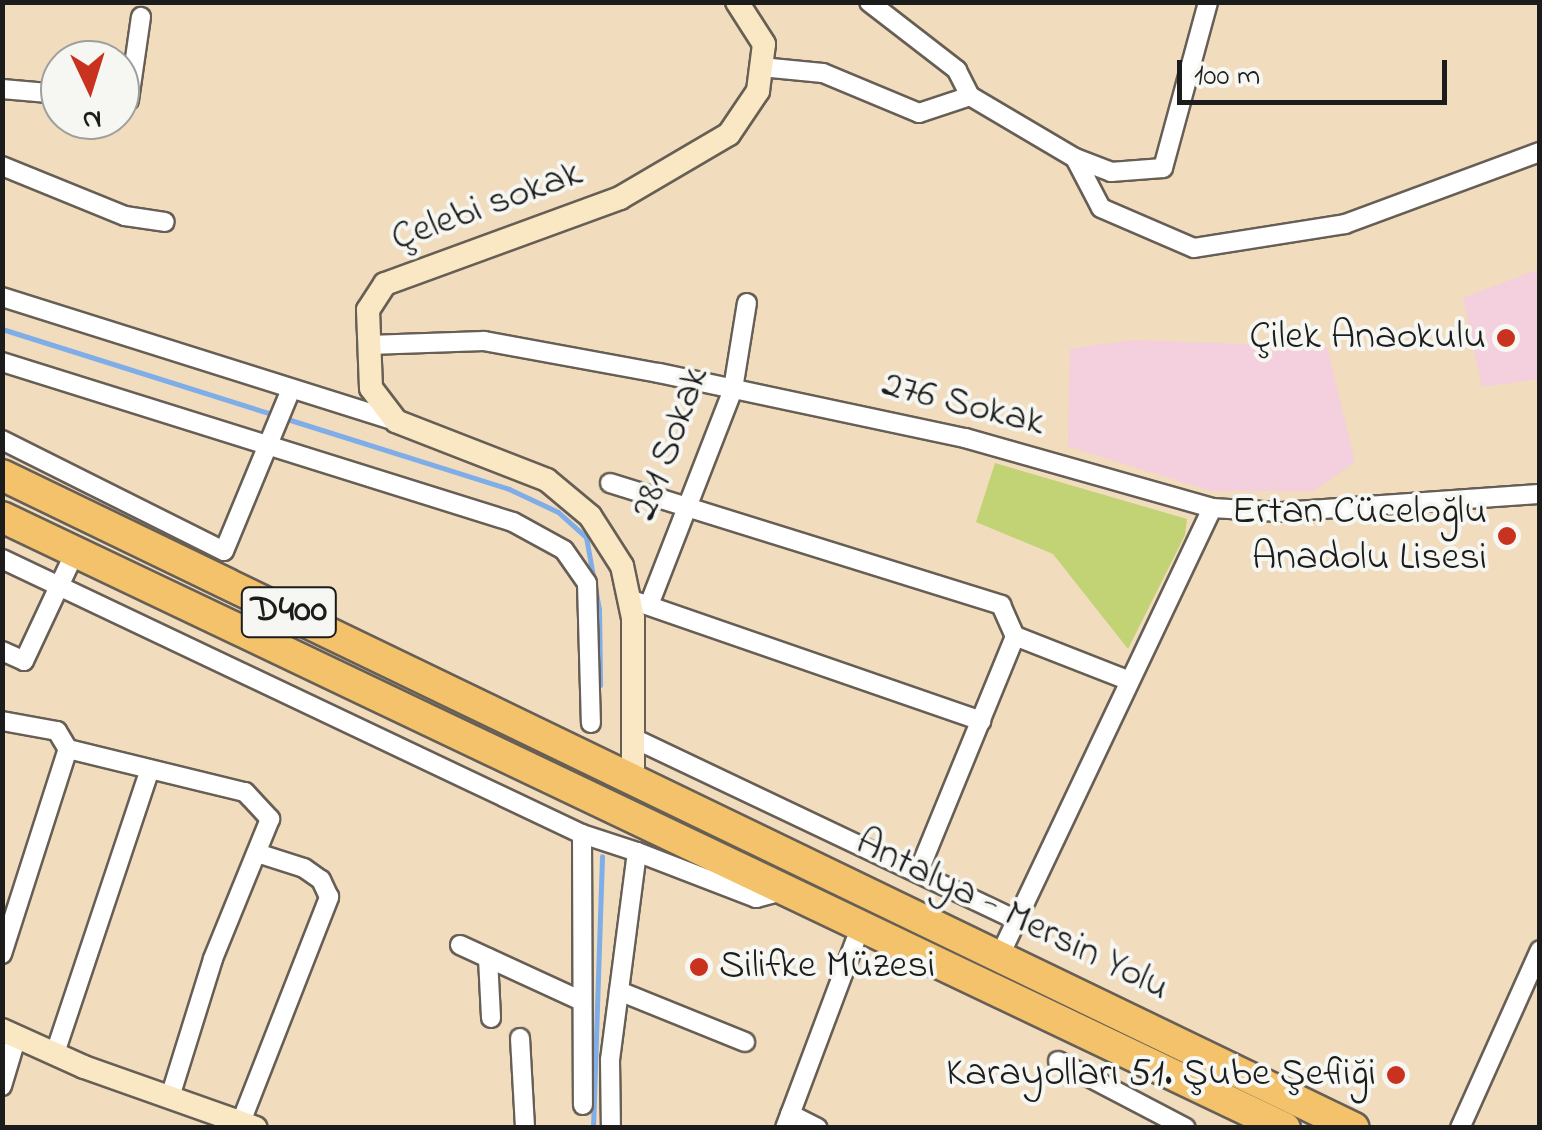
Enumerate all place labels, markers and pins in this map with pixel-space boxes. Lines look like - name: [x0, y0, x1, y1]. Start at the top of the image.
- place label: Çilek Anaokulu: [1249, 314, 1486, 362]
- marker: Çilek Anaokulu: [1495, 327, 1517, 349]
- place label: Ertan Cüceloğlu Anadolu Lisesi: [1232, 489, 1487, 583]
- marker: Ertan Cüceloğlu Anadolu Lisesi: [1496, 525, 1518, 547]
- place label: Silifke Müzesi: [719, 943, 935, 991]
- marker: Silifke Müzesi: [688, 956, 710, 978]
- place label: Karayolları 51. Şube Şefliği: [946, 1051, 1376, 1099]
- marker: Karayolları 51. Şube Şefliği: [1385, 1064, 1407, 1086]

